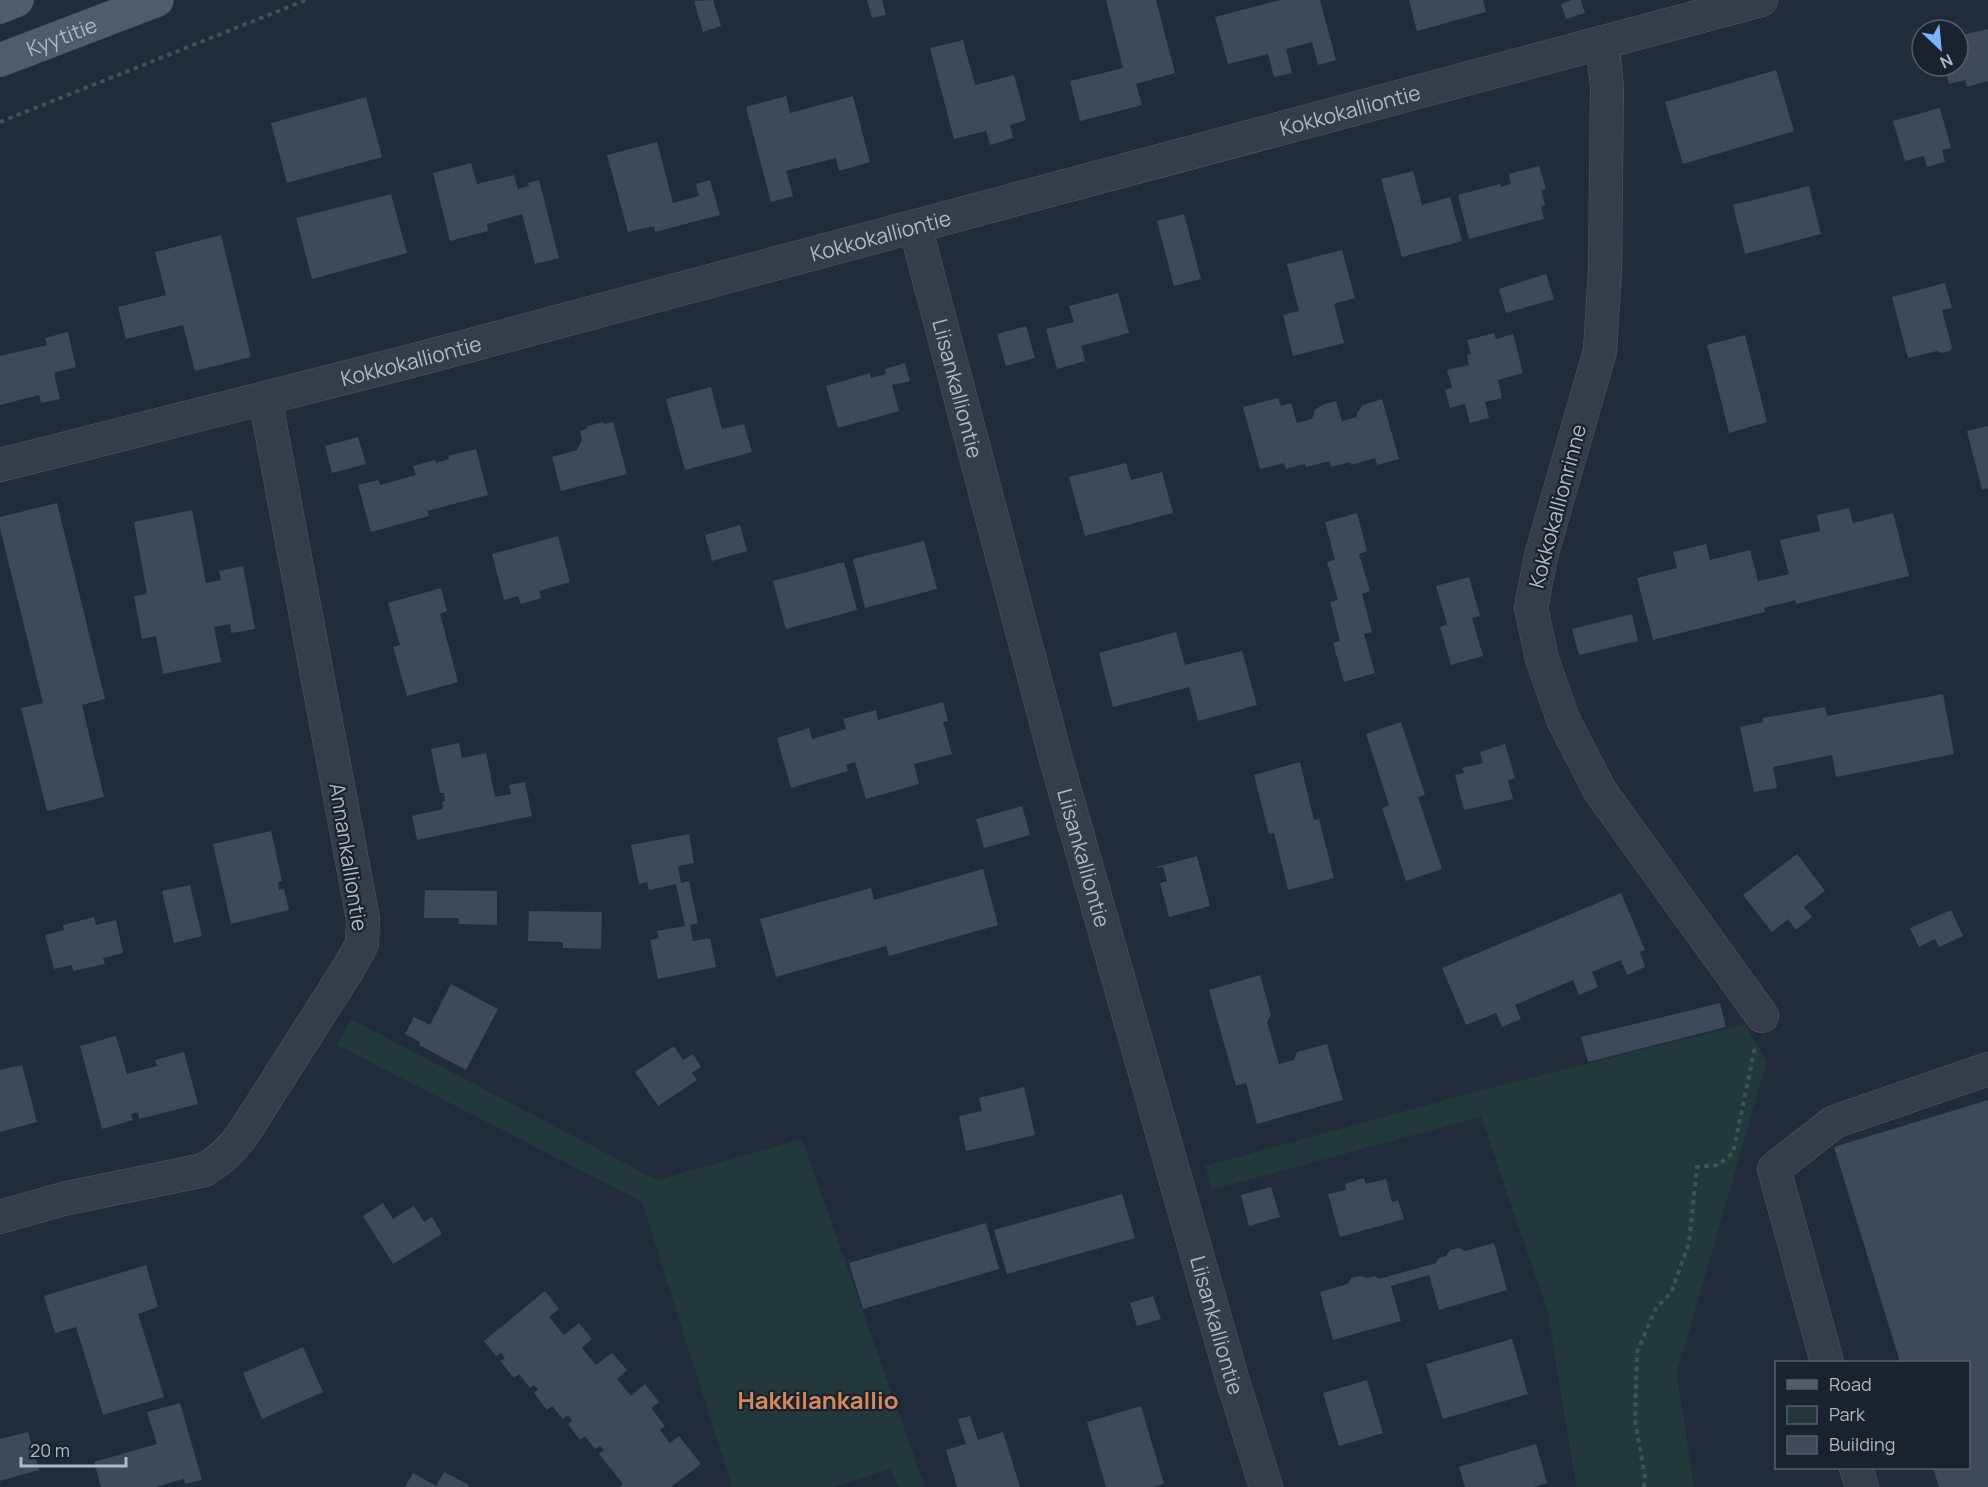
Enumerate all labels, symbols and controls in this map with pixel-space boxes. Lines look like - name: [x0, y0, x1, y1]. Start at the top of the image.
- street label: Kyytitie: [22, 10, 101, 63]
- north arrow: [1910, 18, 1970, 78]
- text: N: [1937, 49, 1957, 74]
- street label: Kokkokalliontie: [1277, 78, 1423, 142]
- street label: Kokkokalliontie: [807, 203, 954, 268]
- street label: Liisankalliontie: [926, 316, 990, 461]
- street label: Kokkokalliontie: [338, 329, 484, 392]
- street label: Kokkokallionrinne: [1522, 421, 1592, 591]
- street label: Annankalliontie: [323, 781, 375, 933]
- street label: Liisankalliontie: [1051, 785, 1117, 930]
- street label: Liisankalliontie: [1184, 1253, 1250, 1398]
- legend: [1775, 1361, 1970, 1469]
- text: Road: [1829, 1372, 1872, 1396]
- district label: Hakkilankallio: [737, 1383, 899, 1416]
- text: Park: [1829, 1402, 1866, 1426]
- scale bar: [21, 1430, 126, 1468]
- text: Building: [1829, 1432, 1895, 1456]
- text: 20 m: [30, 1438, 70, 1462]

